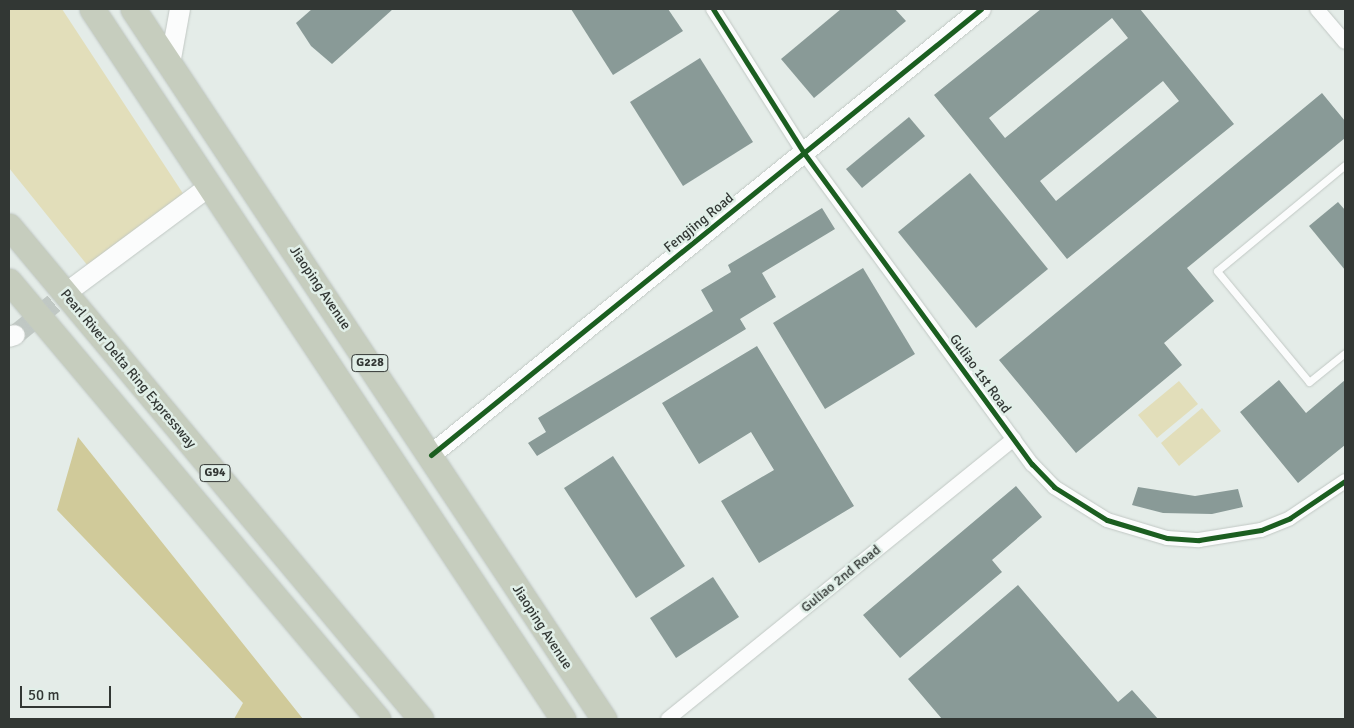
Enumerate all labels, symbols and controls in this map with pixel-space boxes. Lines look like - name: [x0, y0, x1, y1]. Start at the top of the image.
- street label: Fengjing Road: [661, 190, 737, 256]
- street label: Jiaoping Avenue: [286, 243, 354, 333]
- street label: Pearl River Delta Ring Expressway: [57, 286, 199, 452]
- street label: Guliao 1st Road: [946, 331, 1014, 417]
- road number: G228: [351, 353, 389, 372]
- road number: G94: [199, 463, 231, 482]
- street label: Guliao 2nd Road: [798, 542, 884, 616]
- street label: Jiaoping Avenue: [508, 582, 576, 672]
- scale bar: [22, 676, 114, 708]
- text: 50 m: [28, 686, 59, 704]

